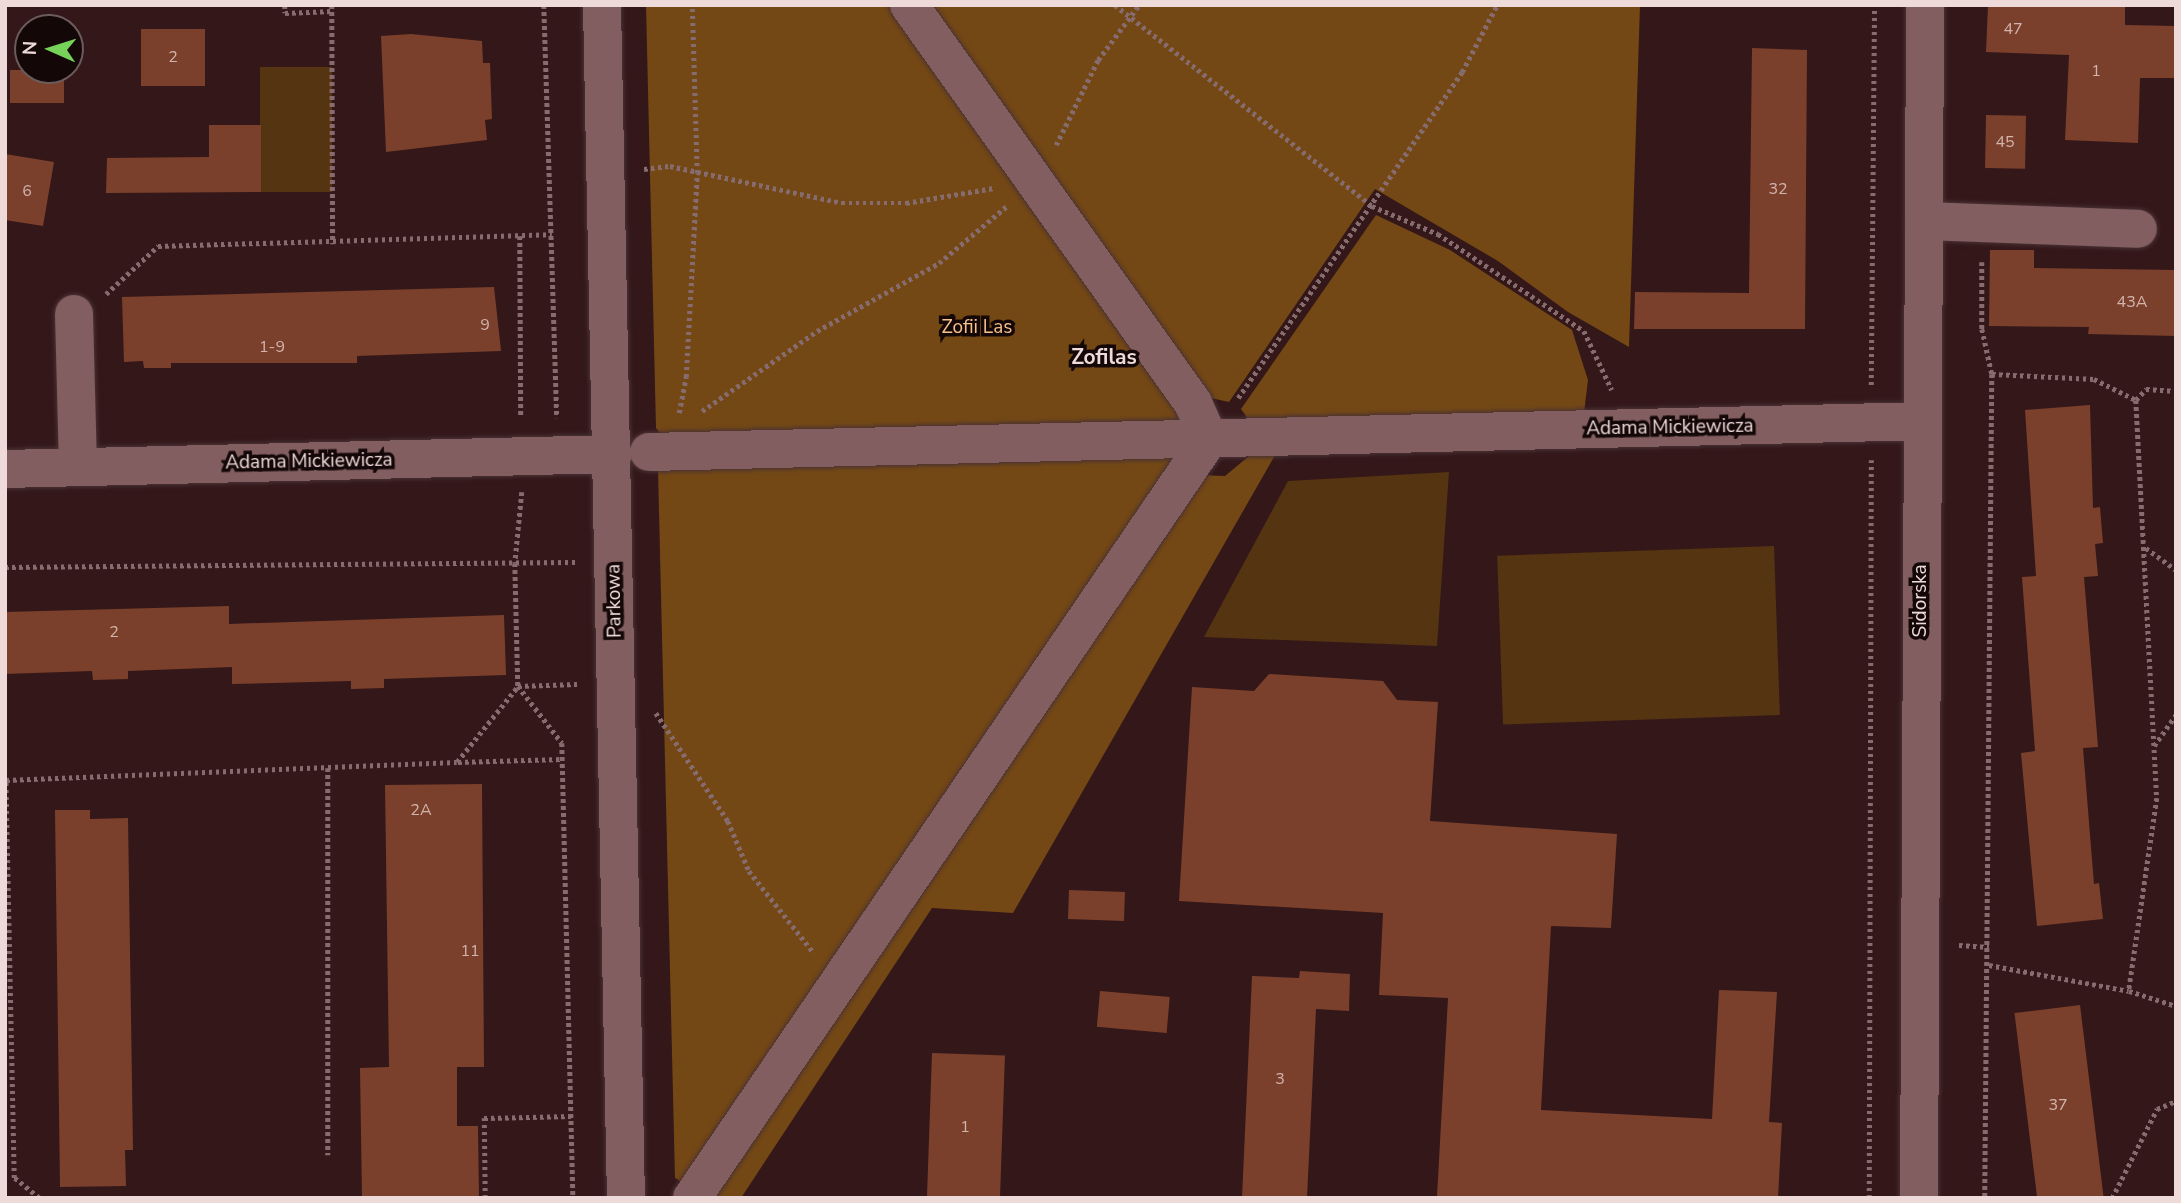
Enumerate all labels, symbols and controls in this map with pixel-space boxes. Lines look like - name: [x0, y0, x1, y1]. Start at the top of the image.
- north arrow: [14, 14, 84, 84]
- house number: 47: [2003, 19, 2023, 39]
- text: N: [17, 40, 43, 56]
- house number: 2: [168, 47, 178, 67]
- house number: 1: [2091, 61, 2101, 81]
- house number: 45: [1995, 132, 2015, 152]
- house number: 32: [1768, 179, 1788, 199]
- house number: 6: [22, 181, 32, 201]
- house number: 43A: [2117, 292, 2147, 312]
- house number: 9: [480, 315, 490, 335]
- park label: Zofii Las: [942, 317, 1012, 339]
- house number: 1-9: [259, 337, 285, 357]
- district label: Zofilas: [1071, 344, 1137, 370]
- street label: Adama Mickiewicza: [1586, 415, 1754, 441]
- street label: Adama Mickiewicza: [225, 449, 393, 475]
- street label: Parkowa: [603, 564, 627, 638]
- street label: Sidorska: [1910, 564, 1932, 638]
- house number: 2: [109, 622, 119, 642]
- house number: 2A: [410, 800, 432, 820]
- house number: 11: [460, 941, 480, 961]
- house number: 3: [1275, 1069, 1285, 1089]
- house number: 37: [2048, 1095, 2068, 1115]
- house number: 1: [960, 1117, 970, 1137]

